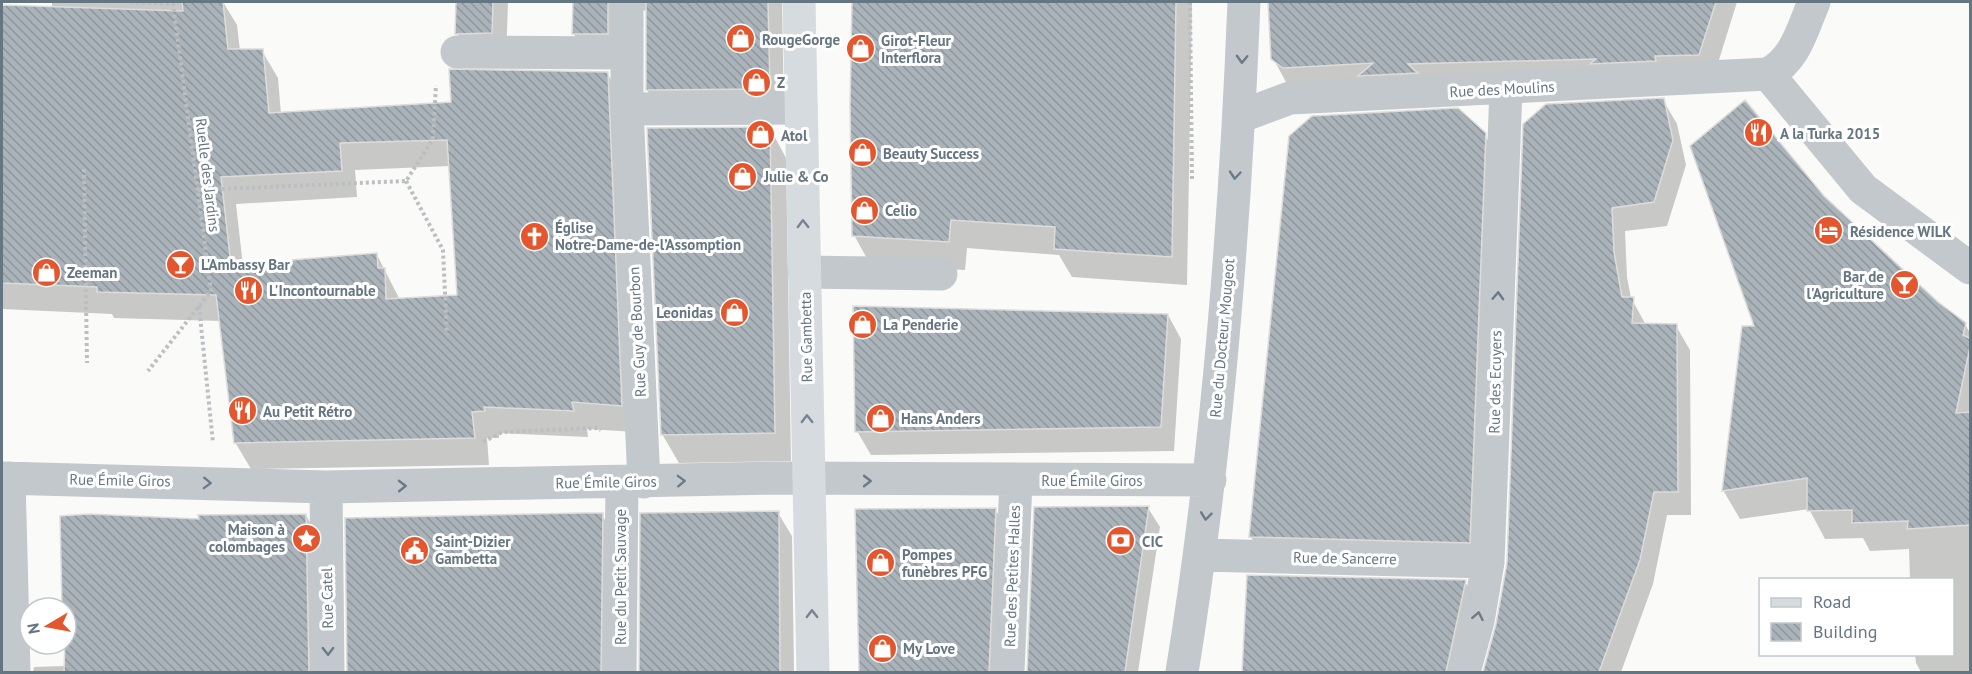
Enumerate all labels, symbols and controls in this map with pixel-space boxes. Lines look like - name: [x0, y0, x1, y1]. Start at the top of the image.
- shop icon: RougeGorge: [725, 23, 757, 55]
- place label: RougeGorge: [762, 30, 841, 49]
- place label: Girot-Fleur Interflora: [881, 31, 952, 67]
- shop icon: Girot-Fleur Interflora: [844, 33, 876, 65]
- one-way arrow: [1235, 55, 1248, 64]
- shop icon: Z: [740, 66, 772, 98]
- place label: Z: [777, 73, 785, 92]
- street label: Rue des Moulins: [1449, 77, 1555, 101]
- street label: Ruelle des Jardins: [192, 117, 224, 233]
- restaurant icon: A la Turka 2015: [1743, 117, 1775, 149]
- shop icon: Atol: [744, 119, 776, 151]
- place label: A la Turka 2015: [1780, 124, 1880, 143]
- place label: Atol: [781, 126, 808, 145]
- shop icon: Beauty Success: [846, 137, 878, 169]
- place label: Beauty Success: [883, 144, 979, 163]
- shop icon: Julie & Co: [727, 160, 759, 192]
- place label: Julie & Co: [763, 167, 829, 186]
- one-way arrow: [1229, 171, 1242, 180]
- shop icon: Celio: [848, 194, 880, 226]
- place label: Celio: [885, 201, 917, 220]
- hotel icon: Résidence WILK: [1813, 215, 1845, 247]
- place label: Église Notre-Dame-de-l’Assomption: [555, 218, 741, 254]
- church icon: Église Notre-Dame-de-l’Assomption: [518, 220, 550, 252]
- one-way arrow: [797, 220, 810, 229]
- place label: Résidence WILK: [1850, 222, 1952, 241]
- bar icon: L'Ambassy Bar: [164, 248, 196, 280]
- place label: L'Ambassy Bar: [201, 255, 290, 274]
- shop icon: Zeeman: [30, 256, 62, 288]
- street label: Rue du Docteur Mougeot: [1206, 258, 1238, 418]
- place label: Zeeman: [67, 263, 117, 282]
- street label: Rue Guy de Bourbon: [624, 266, 650, 398]
- place label: Bar de l'Agriculture: [1806, 267, 1884, 303]
- bar icon: Bar de l'Agriculture: [1889, 269, 1921, 301]
- restaurant icon: L'Incontournable: [232, 274, 264, 306]
- place label: L'Incontournable: [269, 281, 376, 300]
- one-way arrow: [1491, 291, 1504, 300]
- street label: Rue Gambetta: [796, 292, 816, 382]
- shop icon: Leonidas: [718, 296, 750, 328]
- place label: Leonidas: [656, 303, 713, 322]
- shop icon: La Penderie: [846, 308, 878, 340]
- place label: La Penderie: [883, 315, 959, 334]
- street label: Rue des Ecuyers: [1485, 330, 1505, 434]
- restaurant icon: Au Petit Rétro: [226, 395, 258, 427]
- place label: Au Petit Rétro: [263, 402, 352, 421]
- shop icon: Hans Anders: [864, 402, 896, 434]
- place label: Hans Anders: [901, 409, 980, 428]
- one-way arrow: [801, 415, 813, 424]
- street label: Rue Émile Giros: [69, 470, 171, 490]
- street label: Rue Émile Giros: [1041, 471, 1143, 490]
- street label: Rue Émile Giros: [555, 472, 657, 492]
- one-way arrow: [676, 475, 685, 487]
- one-way arrow: [863, 475, 872, 487]
- one-way arrow: [202, 476, 211, 489]
- one-way arrow: [397, 480, 406, 492]
- street label: Rue des Petites Halles: [1000, 505, 1024, 647]
- street label: Rue du Petit Sauvage: [611, 509, 630, 645]
- one-way arrow: [1200, 512, 1213, 521]
- place label: Maison à colombages: [209, 520, 285, 556]
- place icon: Maison à colombages: [290, 522, 322, 554]
- bank icon: CIC: [1105, 525, 1137, 557]
- place label: Saint-Dizier Gambetta: [435, 532, 511, 568]
- place label: CIC: [1142, 532, 1164, 551]
- public building icon: Saint-Dizier Gambetta: [398, 534, 430, 566]
- place label: Pompes funèbres PFG: [902, 545, 987, 581]
- shop icon: Pompes funèbres PFG: [865, 547, 897, 579]
- street label: Rue de Sancerre: [1293, 548, 1397, 568]
- street label: Rue Catel: [317, 567, 337, 629]
- legend: [1759, 578, 1954, 656]
- text: Road: [1813, 590, 1851, 613]
- north arrow: [18, 596, 78, 656]
- one-way arrow: [806, 610, 819, 619]
- one-way arrow: [1471, 611, 1484, 621]
- text: Building: [1813, 620, 1877, 643]
- text: N: [22, 622, 44, 636]
- shop icon: My Love: [866, 632, 898, 664]
- place label: My Love: [903, 639, 956, 658]
- one-way arrow: [321, 646, 334, 655]

